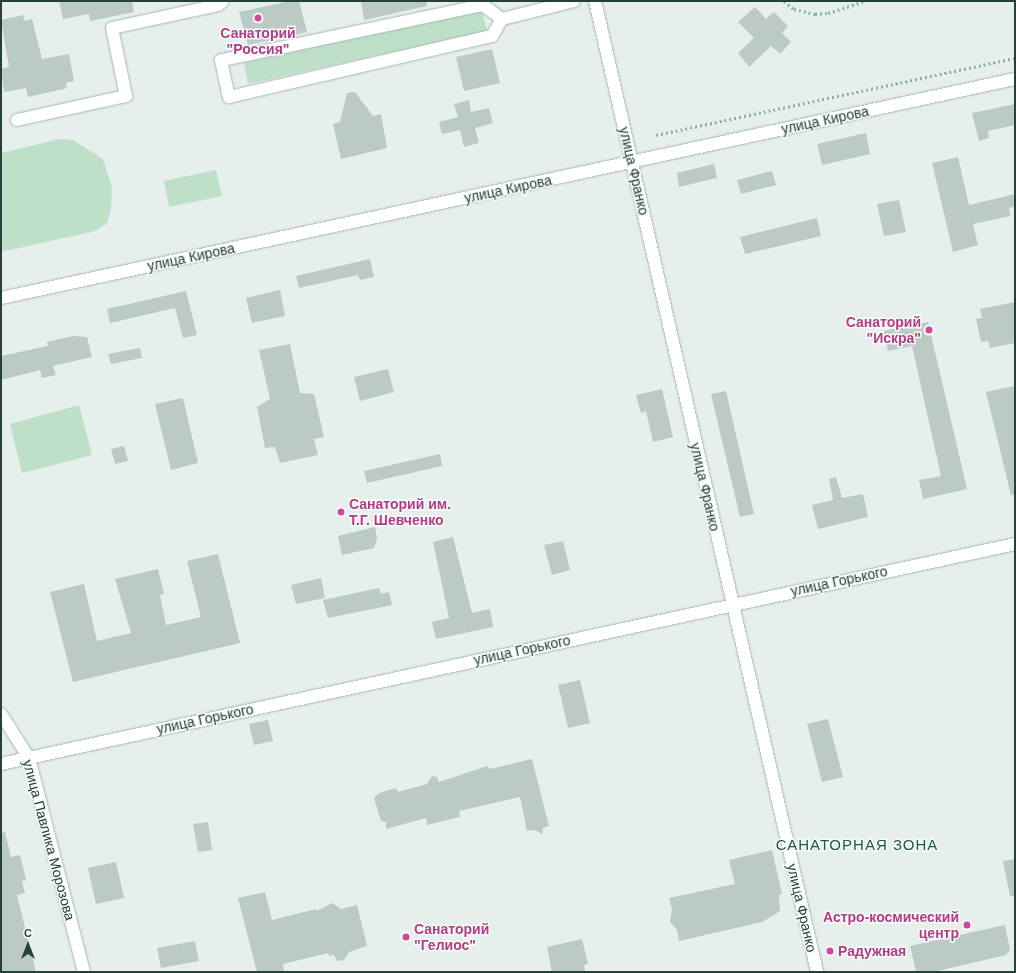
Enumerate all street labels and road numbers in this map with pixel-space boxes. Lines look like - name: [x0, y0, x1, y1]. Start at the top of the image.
- street label: улица Кирова: [780, 103, 870, 137]
- street label: улица Франко: [616, 125, 652, 217]
- street label: улица Кирова: [463, 172, 553, 206]
- street label: улица Кирова: [146, 240, 236, 274]
- street label: улица Франко: [687, 441, 723, 533]
- street label: улица Горького: [789, 563, 889, 599]
- street label: улица Горького: [472, 632, 572, 668]
- street label: улица Горького: [155, 701, 255, 737]
- street label: улица Павлика Морозова: [19, 758, 79, 922]
- street label: улица Франко: [784, 862, 820, 954]

